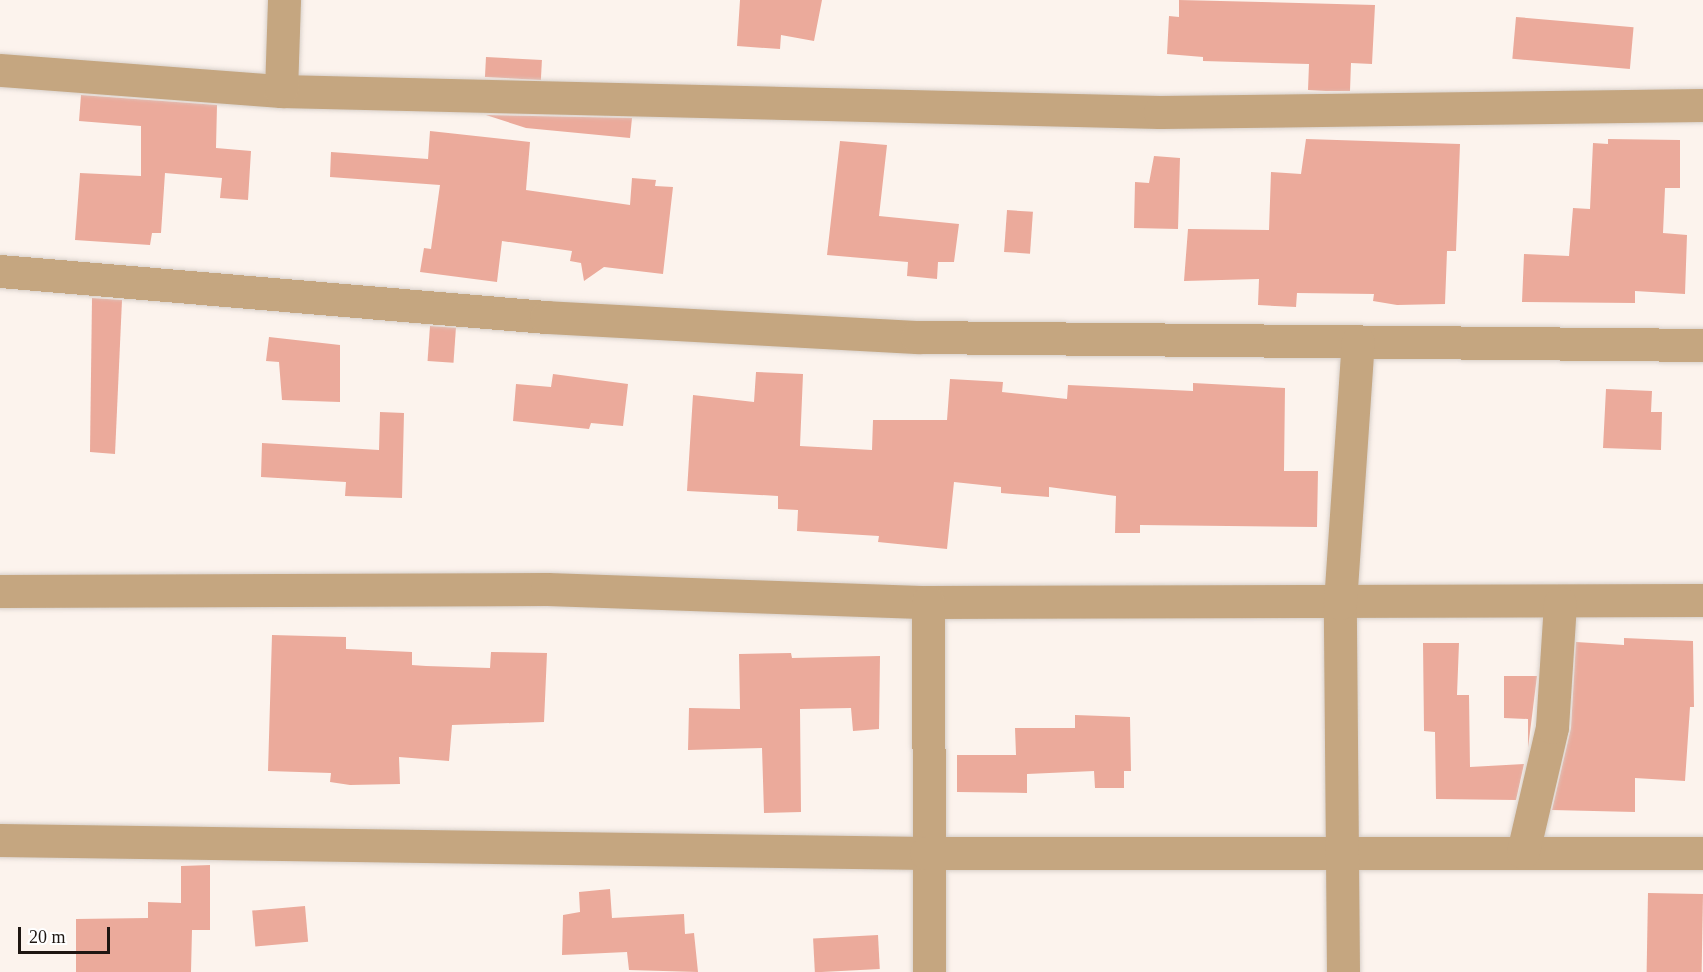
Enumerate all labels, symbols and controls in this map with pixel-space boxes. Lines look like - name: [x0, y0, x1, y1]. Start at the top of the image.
- scale bar: [21, 915, 112, 953]
- text: 20 m: [29, 927, 66, 947]

